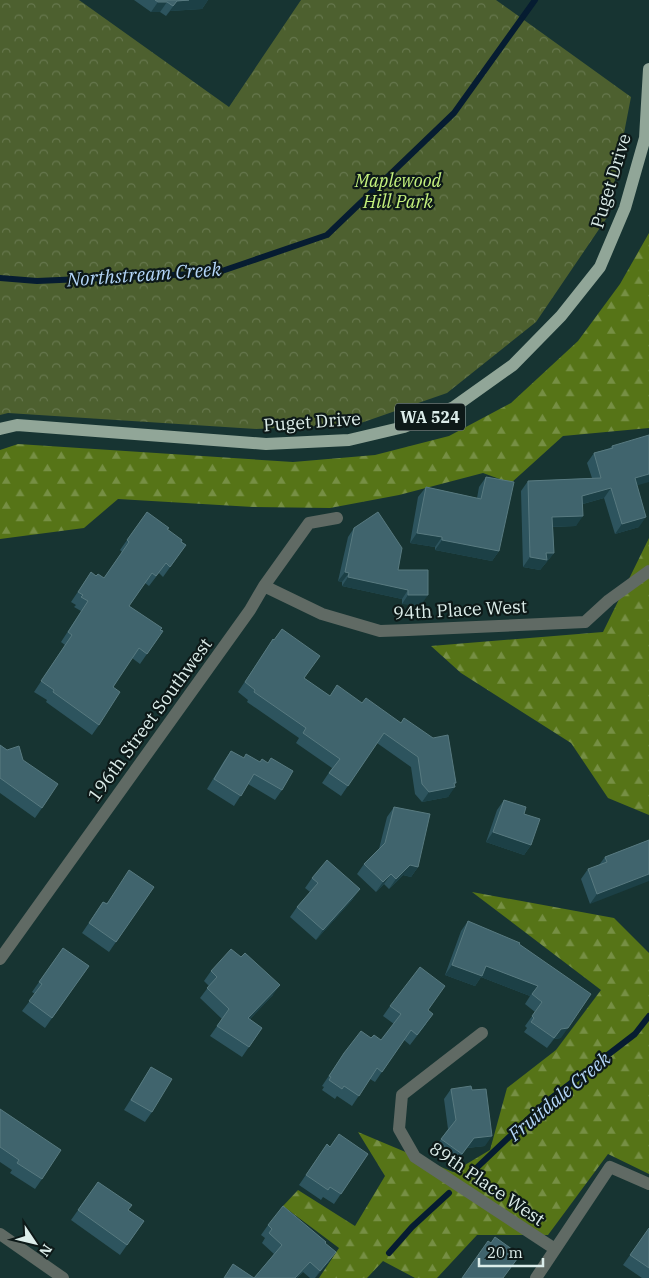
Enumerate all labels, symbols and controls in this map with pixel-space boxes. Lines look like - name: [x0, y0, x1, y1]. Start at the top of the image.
- street label: Puget Drive: [585, 131, 636, 231]
- park label: Maplewood Hill Park: [354, 169, 442, 213]
- water label: Northstream Creek: [65, 257, 223, 291]
- road number: WA 524: [395, 404, 465, 431]
- street label: Puget Drive: [262, 407, 361, 436]
- street label: 94th Place West: [392, 595, 528, 624]
- street label: 196th Street Southwest: [82, 633, 217, 806]
- water label: Fruitdale Creek: [502, 1046, 616, 1147]
- street label: 89th Place West: [425, 1137, 549, 1231]
- north arrow: [10, 1218, 60, 1268]
- scale bar: [479, 1236, 543, 1268]
- text: N: [35, 1241, 56, 1260]
- text: 20 m: [487, 1243, 523, 1262]

